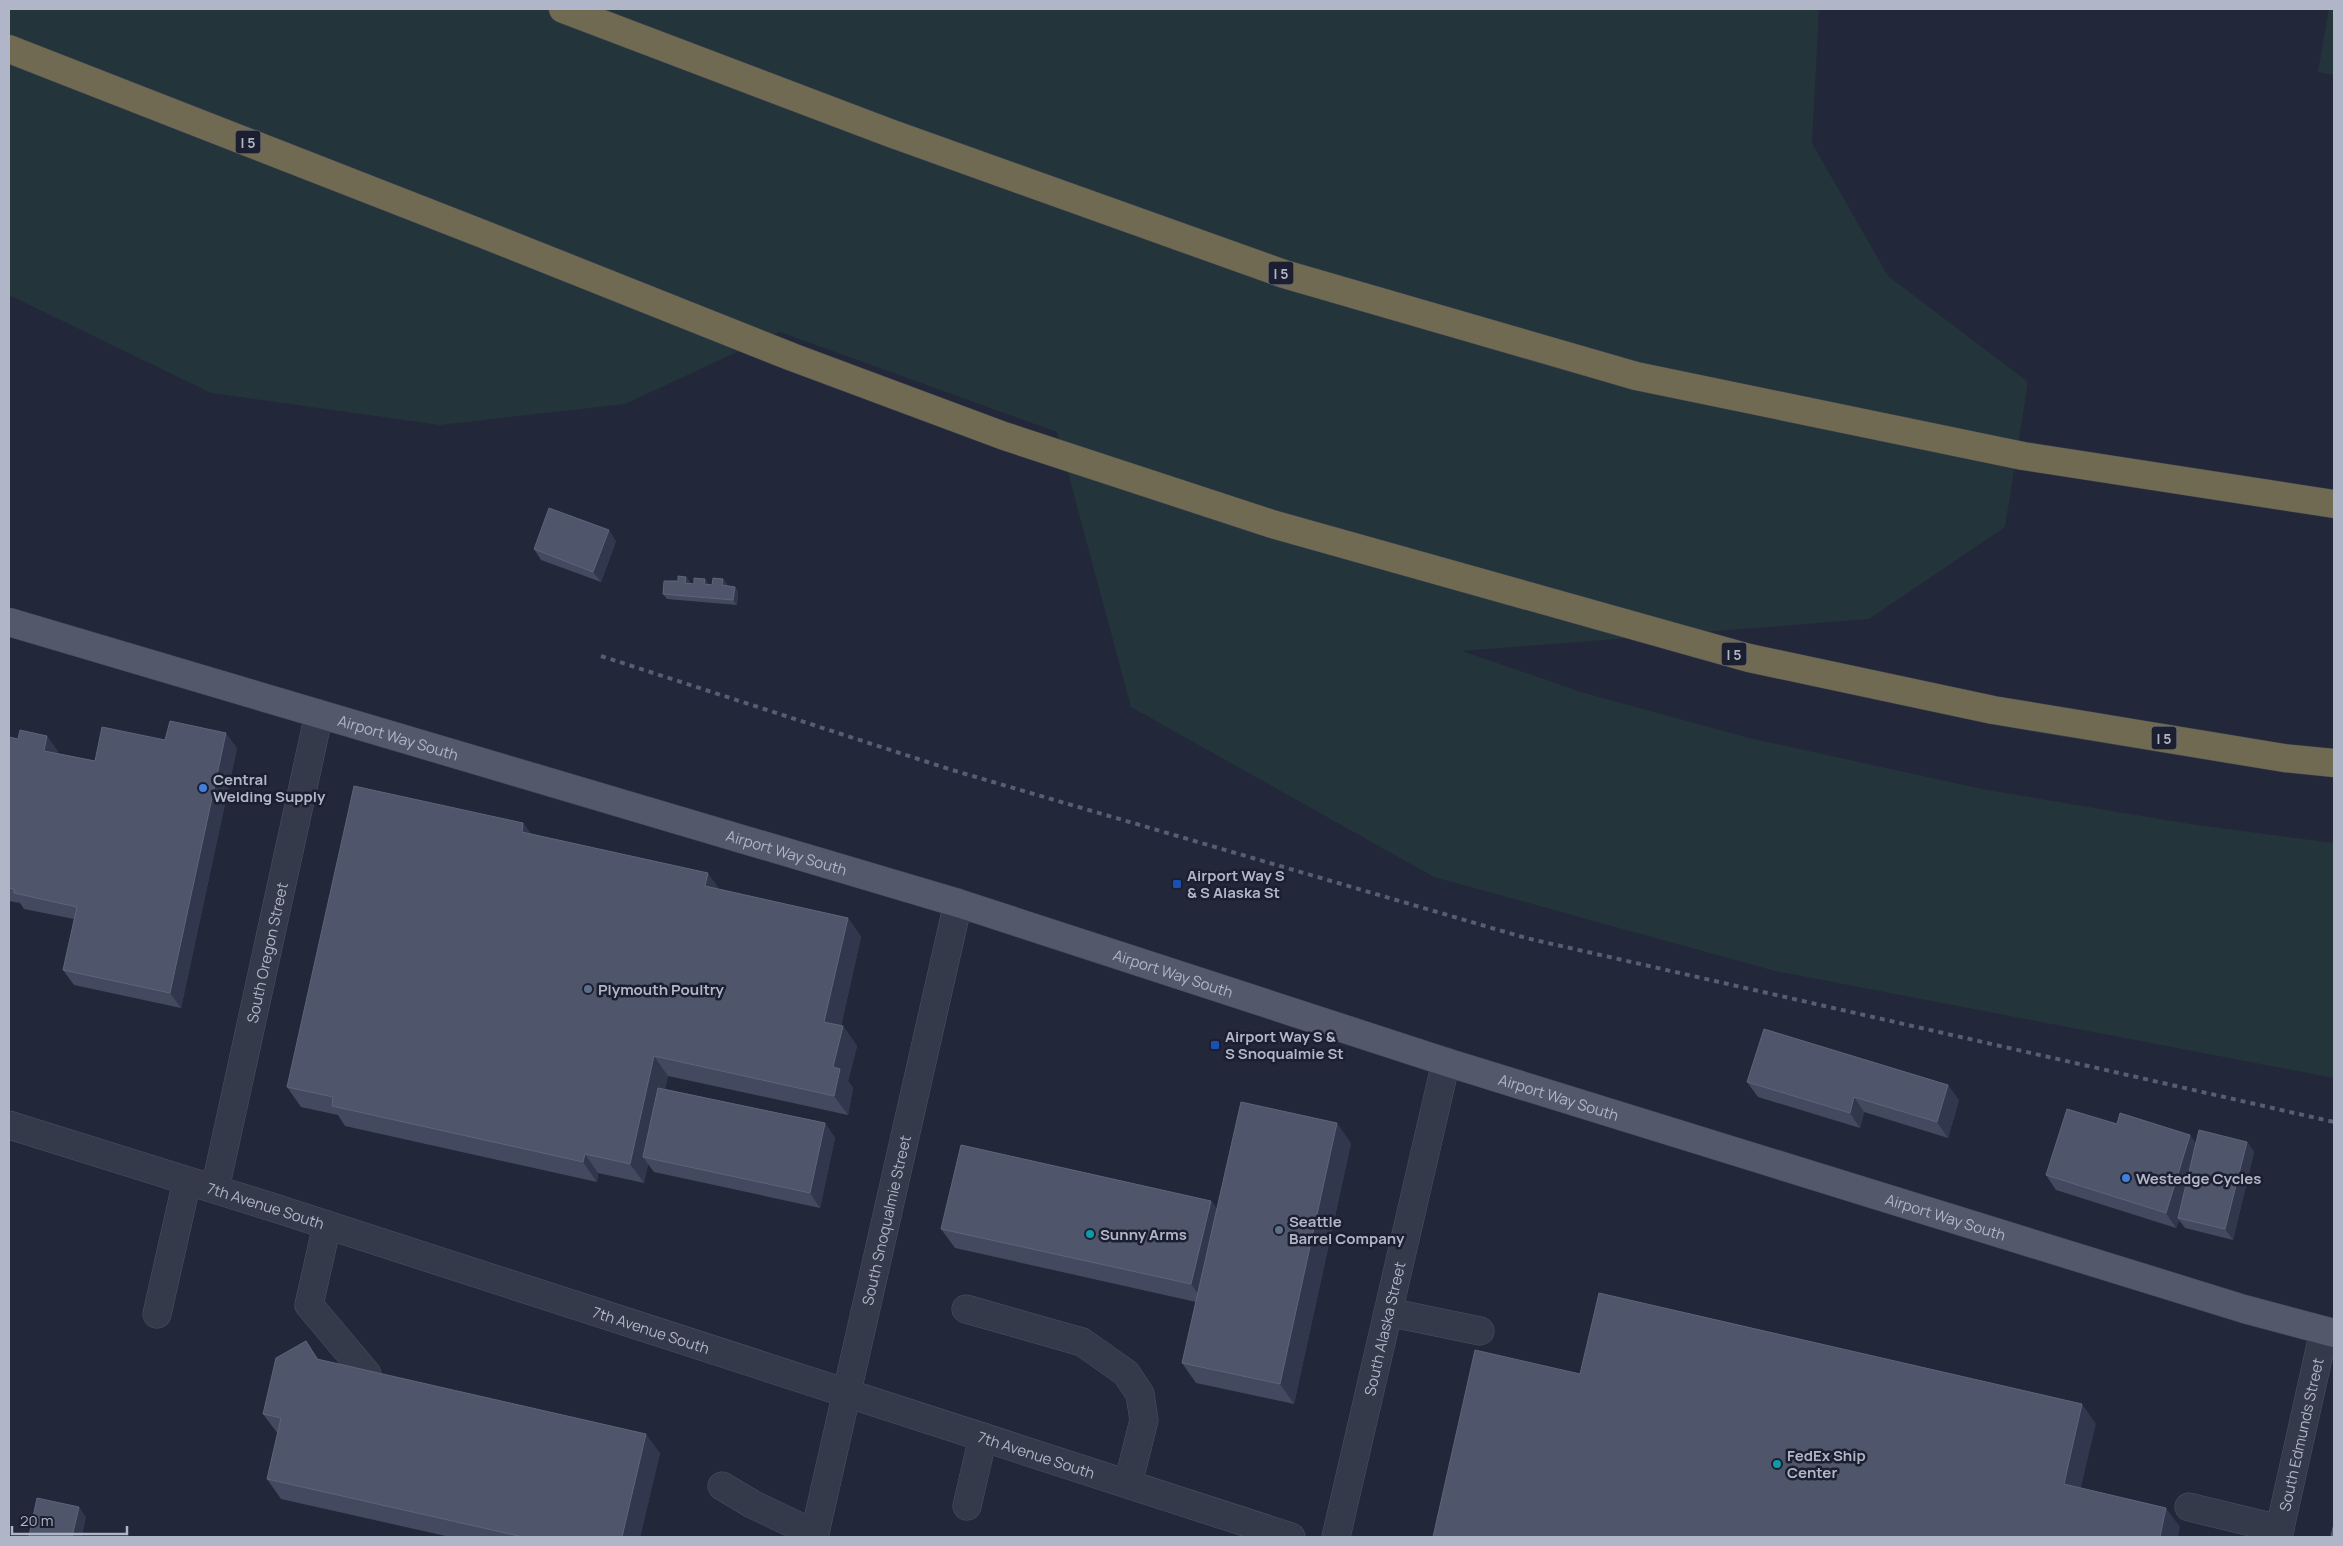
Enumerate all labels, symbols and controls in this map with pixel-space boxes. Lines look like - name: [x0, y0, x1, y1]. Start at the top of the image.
- road number: I 5: [236, 130, 260, 154]
- road number: I 5: [1268, 262, 1294, 284]
- road number: I 5: [1722, 642, 1746, 666]
- street label: Airport Way South: [335, 709, 461, 765]
- road number: I 5: [2152, 726, 2176, 750]
- place label: Central Welding Supply: [213, 769, 326, 807]
- marker: Central Welding Supply: [197, 782, 209, 794]
- street label: Airport Way South: [724, 824, 850, 880]
- place label: Airport Way S & S Alaska St: [1187, 865, 1285, 903]
- marker: Airport Way S & S Alaska St: [1171, 878, 1183, 890]
- street label: South Oregon Street: [241, 880, 292, 1025]
- street label: Airport Way South: [1111, 944, 1236, 1002]
- place label: Plymouth Poultry: [598, 979, 725, 1000]
- marker: Plymouth Poultry: [582, 983, 594, 995]
- place label: Airport Way S & S Snoqualmie St: [1225, 1026, 1344, 1064]
- marker: Airport Way S & S Snoqualmie St: [1209, 1039, 1221, 1051]
- street label: Airport Way South: [1496, 1068, 1622, 1125]
- street label: South Snoqualmie Street: [856, 1133, 915, 1307]
- place label: Westedge Cycles: [2136, 1168, 2261, 1189]
- marker: Westedge Cycles: [2120, 1172, 2132, 1184]
- street label: 7th Avenue South: [204, 1177, 327, 1234]
- street label: Airport Way South: [1883, 1188, 2008, 1245]
- place label: Seattle Barrel Company: [1289, 1211, 1405, 1249]
- place label: Sunny Arms: [1100, 1224, 1187, 1245]
- marker: Seattle Barrel Company: [1273, 1224, 1285, 1236]
- marker: Sunny Arms: [1084, 1228, 1096, 1240]
- street label: South Alaska Street: [1359, 1259, 1410, 1398]
- street label: 7th Avenue South: [590, 1301, 712, 1359]
- street label: South Edmunds Street: [2274, 1356, 2328, 1513]
- street label: 7th Avenue South: [975, 1426, 1098, 1483]
- place label: FedEx Ship Center: [1787, 1445, 1866, 1483]
- marker: FedEx Ship Center: [1771, 1458, 1783, 1470]
- scale bar: [12, 1504, 128, 1536]
- text: 20 m: [20, 1510, 53, 1531]

